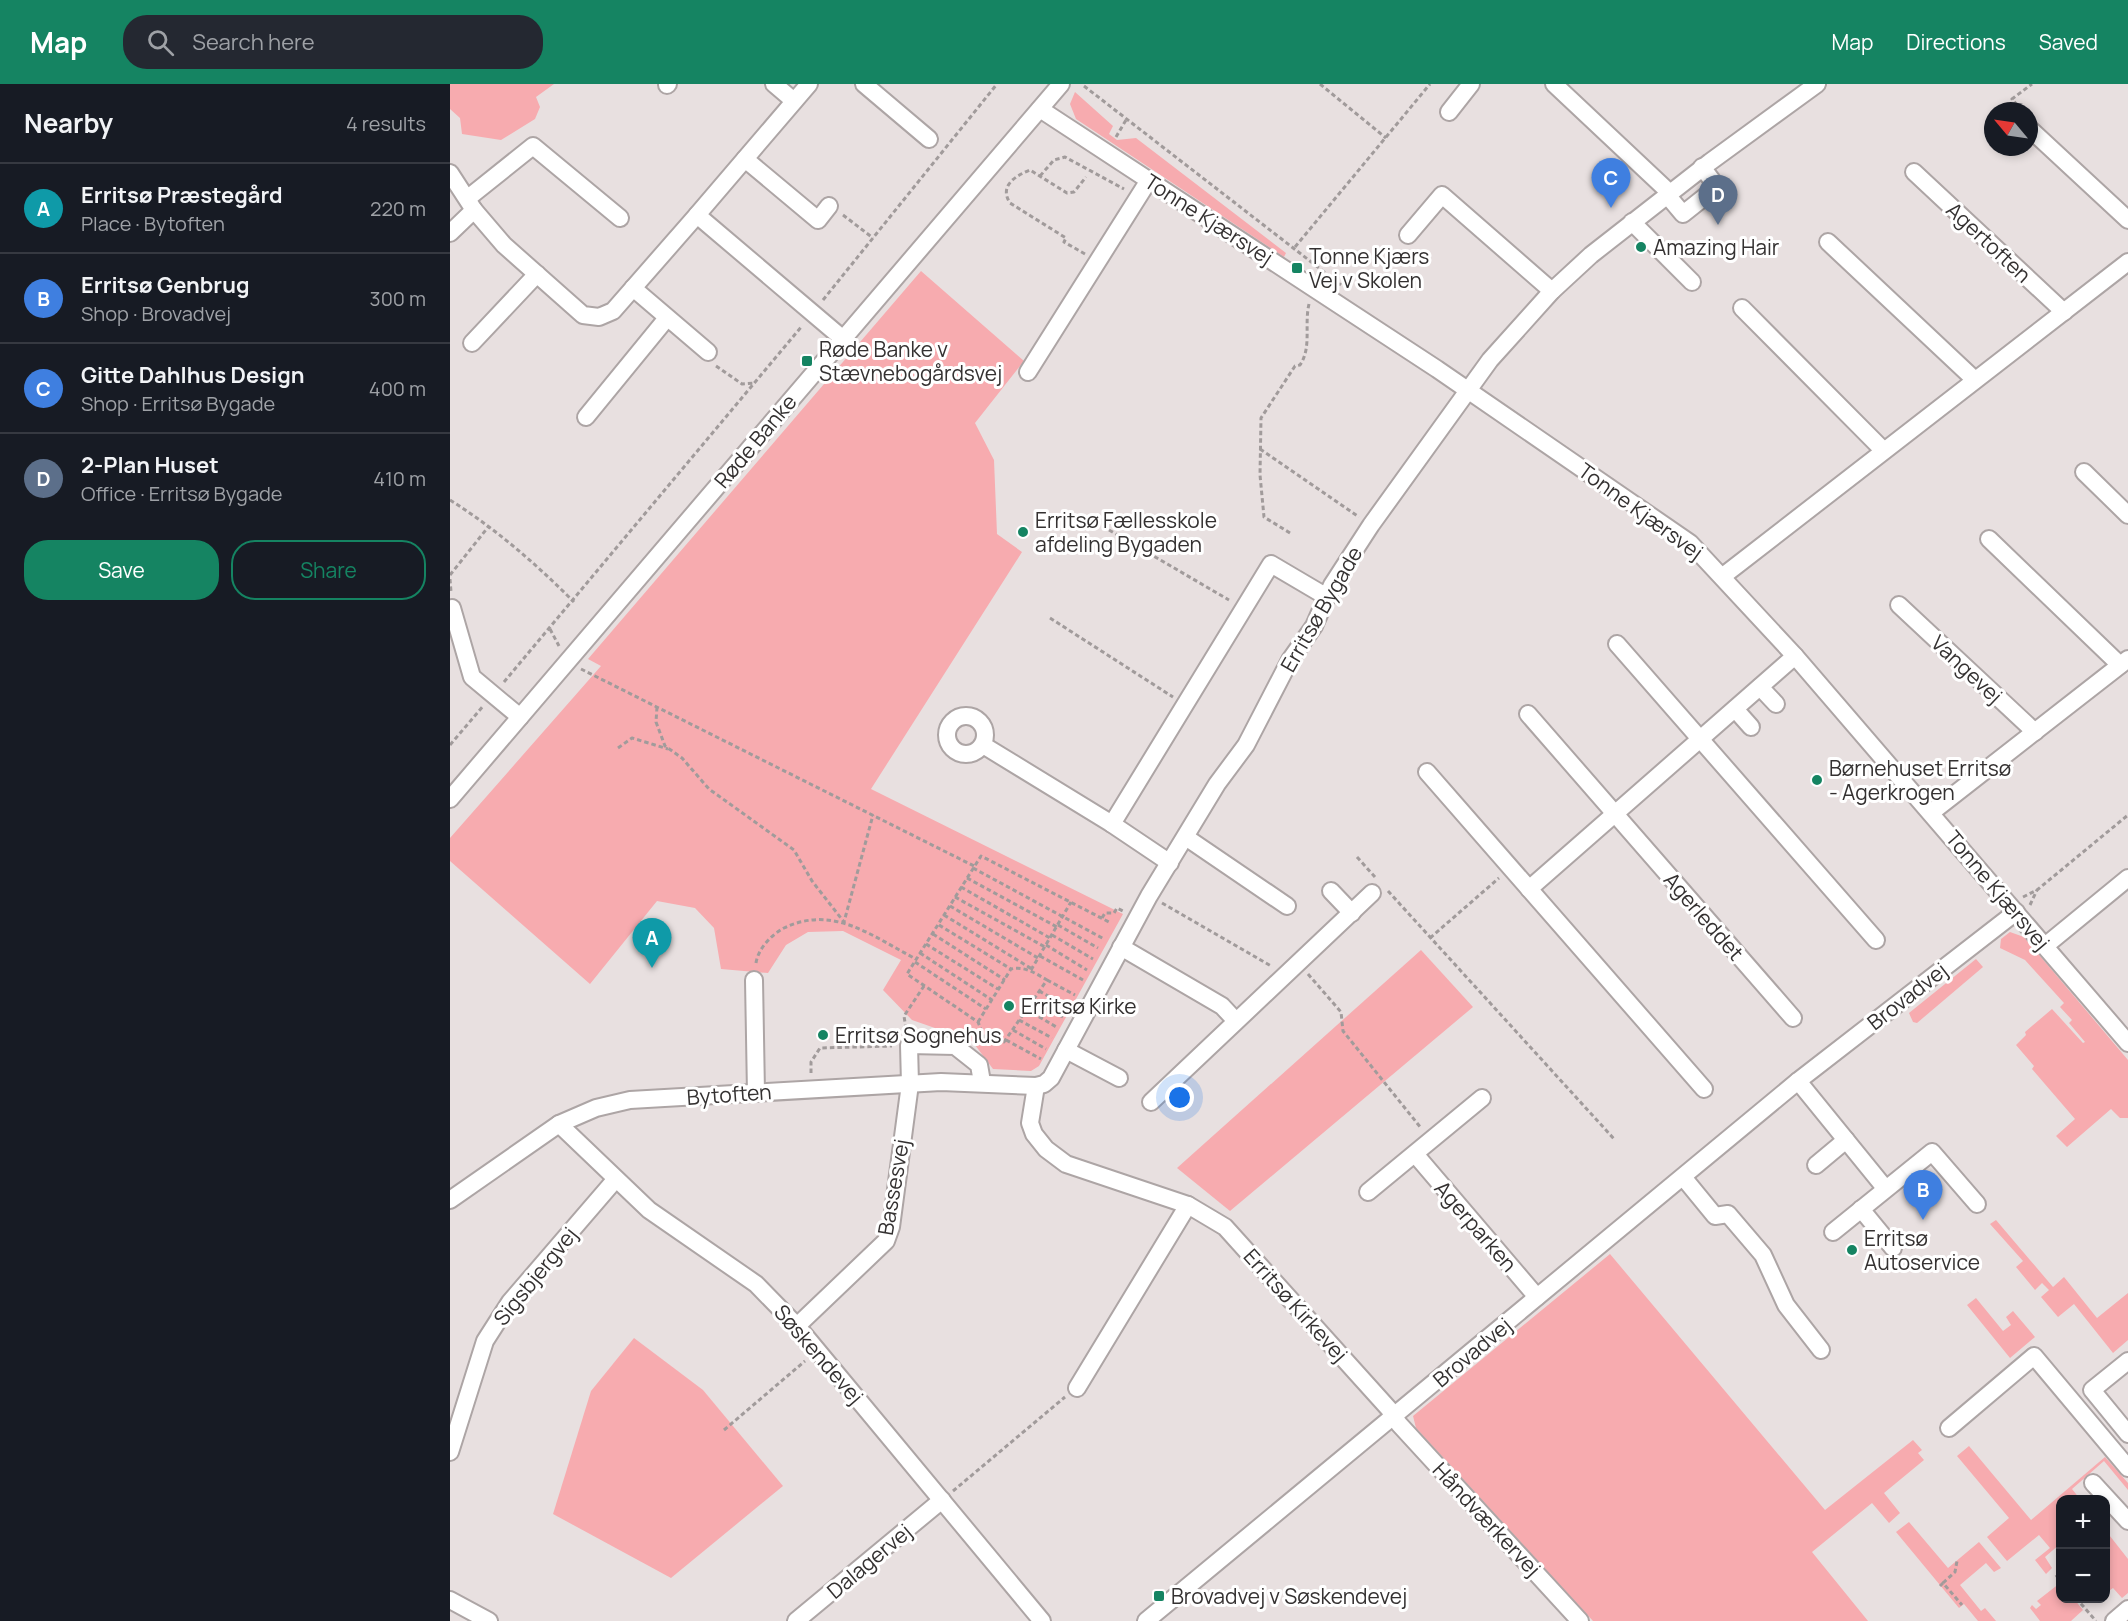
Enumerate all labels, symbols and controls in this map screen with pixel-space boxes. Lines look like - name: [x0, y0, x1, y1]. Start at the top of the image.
- search box: [123, 15, 543, 69]
- text: Map: [30, 23, 87, 61]
- icon: search: [144, 26, 177, 59]
- text: Search here: [192, 27, 315, 57]
- text: Map: [1832, 28, 1873, 56]
- text: Directions: [1906, 28, 2006, 56]
- text: Saved: [2039, 28, 2098, 56]
- north arrow: [1984, 102, 2038, 156]
- text: Nearby: [24, 105, 113, 141]
- text: 4 results: [346, 110, 426, 137]
- pin: C: [1592, 158, 1630, 208]
- street label: Tonne Kjærsvej: [1139, 167, 1279, 271]
- pin: D: [1698, 176, 1738, 225]
- text: Erritsø Præstegård: [81, 180, 283, 210]
- text: A: [37, 195, 50, 222]
- text: 220 m: [370, 195, 426, 222]
- street label: Agertoften: [1941, 196, 2037, 288]
- text: Place · Bytoften: [81, 210, 225, 237]
- place label: Amazing Hair: [1653, 233, 1780, 261]
- marker: Amazing Hair: [1634, 240, 1648, 254]
- place label: Tonne Kjærs Vej v Skolen: [1309, 242, 1429, 294]
- marker: Tonne Kjærs Vej v Skolen: [1290, 261, 1304, 275]
- text: Erritsø Genbrug: [81, 270, 249, 300]
- text: B: [37, 285, 50, 312]
- text: 300 m: [370, 285, 426, 312]
- text: Shop · Brovadvej: [81, 300, 231, 327]
- place label: Røde Banke v Stævnebogårdsvej: [819, 335, 1002, 387]
- marker: Røde Banke v Stævnebogårdsvej: [800, 354, 814, 368]
- text: Gitte Dahlhus Design: [81, 360, 305, 390]
- text: C: [36, 375, 51, 402]
- text: 400 m: [369, 375, 426, 402]
- street label: Røde Banke: [708, 388, 802, 494]
- text: Shop · Erritsø Bygade: [81, 390, 275, 417]
- text: 2-Plan Huset: [81, 450, 219, 480]
- street label: Tonne Kjærsvej: [1573, 456, 1709, 566]
- text: D: [36, 465, 51, 492]
- text: 410 m: [373, 465, 426, 492]
- text: Office · Erritsø Bygade: [81, 480, 283, 507]
- place label: Erritsø Fællesskole afdeling Bygaden: [1035, 506, 1217, 558]
- marker: Erritsø Fællesskole afdeling Bygaden: [1016, 525, 1030, 539]
- button: Save: [24, 540, 219, 600]
- button: Share: [231, 540, 426, 600]
- street label: Erritsø Bygade: [1274, 541, 1368, 677]
- street label: Vangevej: [1925, 629, 2009, 709]
- place label: Børnehuset Erritsø - Agerkrogen: [1829, 754, 2011, 806]
- marker: Børnehuset Erritsø - Agerkrogen: [1810, 773, 1824, 787]
- street label: Tonne Kjærsvej: [1940, 824, 2056, 956]
- street label: Agerleddet: [1658, 866, 1750, 966]
- pin: A: [632, 918, 672, 968]
- street label: Brovadvej: [1861, 956, 1953, 1036]
- place label: Erritsø Kirke: [1021, 992, 1137, 1020]
- marker: Erritsø Kirke: [1002, 999, 1016, 1013]
- place label: Erritsø Sognehus: [835, 1021, 1002, 1049]
- marker: Erritsø Sognehus: [816, 1028, 830, 1042]
- street label: Bytoften: [686, 1077, 772, 1111]
- your location: [1165, 1083, 1194, 1112]
- street label: Bassesvej: [871, 1137, 915, 1237]
- pin: B: [1904, 1170, 1942, 1220]
- street label: Agerparken: [1429, 1175, 1523, 1277]
- street label: Sigsbjergvej: [487, 1221, 583, 1331]
- place label: Erritsø Autoservice: [1864, 1224, 1980, 1276]
- street label: Erritsø Kirkevej: [1238, 1243, 1354, 1367]
- marker: Erritsø Autoservice: [1845, 1243, 1859, 1257]
- street label: Søskendevej: [768, 1298, 870, 1410]
- street label: Brovadvej: [1427, 1311, 1517, 1393]
- street label: Håndværkervej: [1427, 1456, 1547, 1582]
- map controls: [2056, 1495, 2110, 1603]
- button: +: [2056, 1495, 2110, 1549]
- street label: Dalagervej: [821, 1517, 917, 1605]
- button: −: [2056, 1549, 2110, 1603]
- place label: Brovadvej v Søskendevej: [1171, 1582, 1407, 1610]
- marker: Brovadvej v Søskendevej: [1152, 1589, 1166, 1603]

